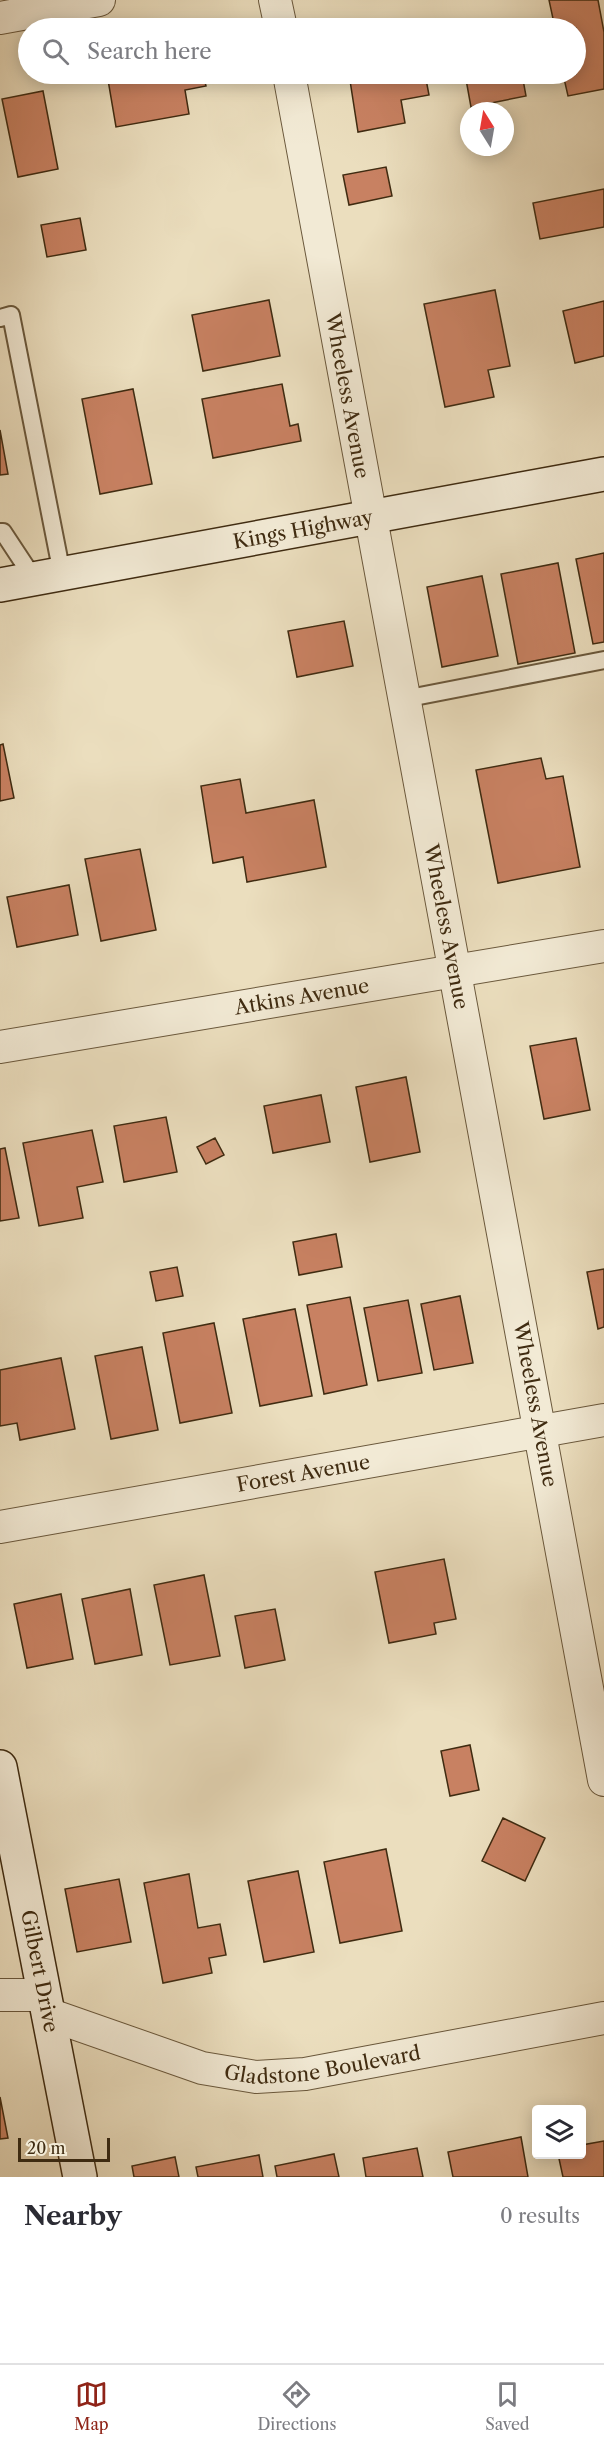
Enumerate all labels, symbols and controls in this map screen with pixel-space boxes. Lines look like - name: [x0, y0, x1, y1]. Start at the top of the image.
- search box: [18, 18, 586, 84]
- icon: search: [39, 35, 72, 68]
- text: Search here: [87, 38, 212, 65]
- north arrow: [460, 102, 514, 156]
- street label: Wheeless Avenue: [320, 310, 375, 480]
- street label: Kings Highway: [231, 505, 376, 554]
- street label: Wheeless Avenue: [419, 841, 474, 1011]
- street label: Atkins Avenue: [232, 973, 371, 1020]
- street label: Wheeless Avenue: [508, 1319, 563, 1489]
- street label: Forest Avenue: [235, 1450, 372, 1497]
- street label: Gilbert Drive: [16, 1908, 64, 2034]
- street label: Gladstone Boulevard: [222, 2041, 422, 2089]
- map controls: [532, 2105, 586, 2159]
- button: layers: [532, 2105, 586, 2159]
- scale bar: [18, 2135, 110, 2162]
- text: 20 m: [27, 2138, 66, 2158]
- text: Nearby: [24, 2200, 122, 2232]
- text: 0 results: [500, 2204, 580, 2228]
- tab: Map: [74, 2378, 109, 2434]
- tab: Directions: [257, 2378, 336, 2434]
- tab: Saved: [485, 2378, 530, 2434]

